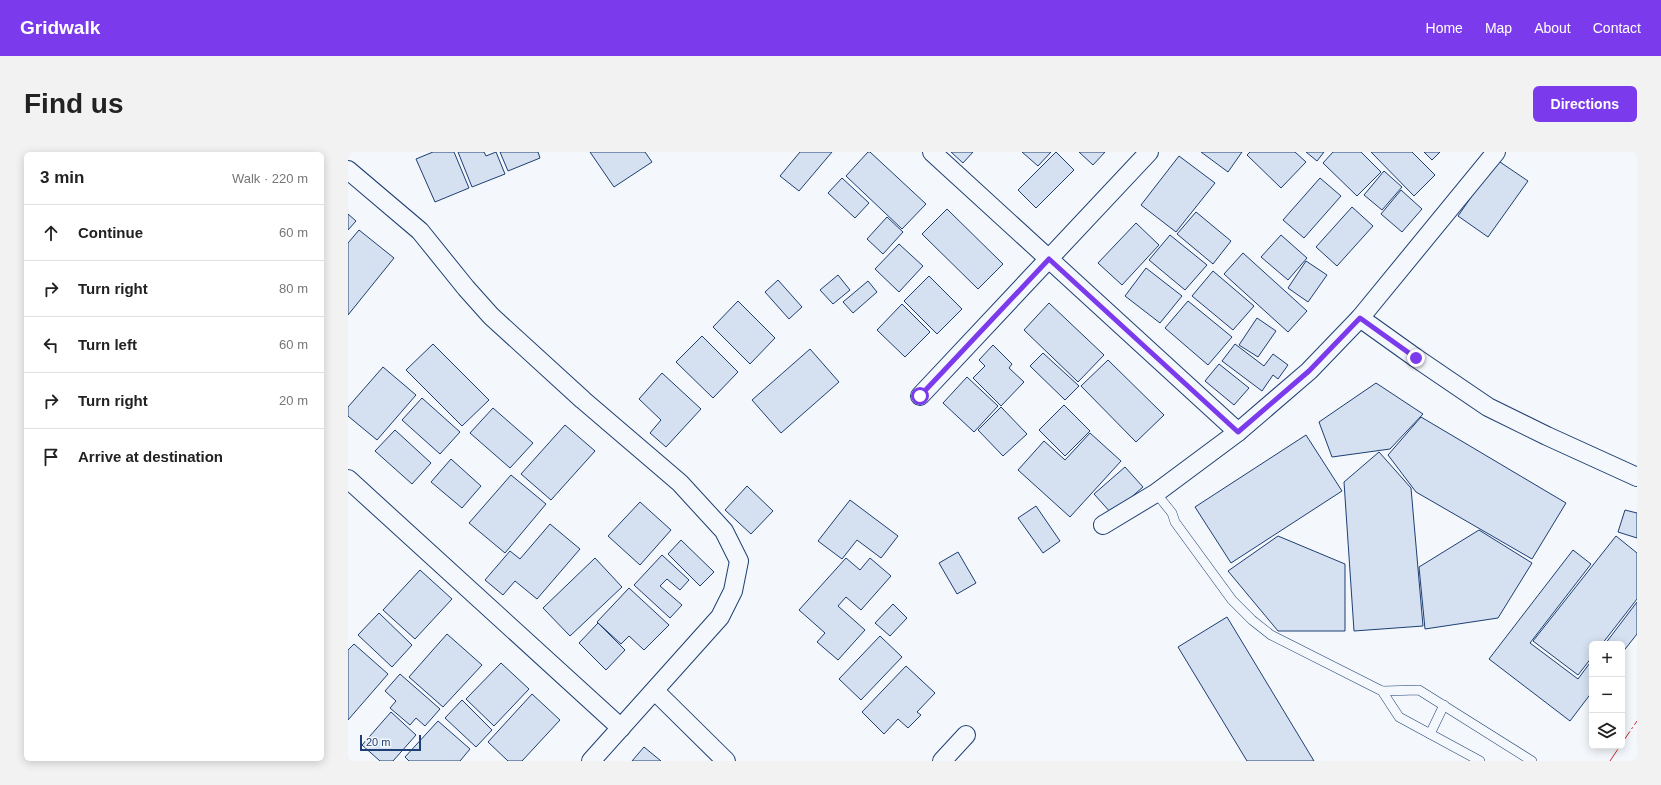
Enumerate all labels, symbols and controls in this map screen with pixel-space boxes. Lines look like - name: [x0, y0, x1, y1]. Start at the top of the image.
- text: Gridwalk: [20, 17, 100, 38]
- text: Home: [1426, 20, 1463, 36]
- text: Map: [1485, 20, 1512, 36]
- text: About: [1534, 20, 1571, 36]
- text: Contact: [1593, 20, 1641, 36]
- button: Directions: [1533, 86, 1637, 122]
- text: Find us: [24, 88, 124, 119]
- text: 3 min: [40, 168, 84, 187]
- text: Walk · 220 m: [232, 171, 308, 186]
- icon: ahead: [40, 222, 62, 244]
- text: Continue: [78, 224, 143, 241]
- text: 60 m: [279, 225, 308, 240]
- icon: right: [40, 278, 62, 300]
- text: Turn right: [78, 280, 148, 297]
- text: 80 m: [279, 281, 308, 296]
- icon: left: [40, 334, 62, 356]
- text: Turn left: [78, 336, 137, 353]
- text: 60 m: [279, 337, 308, 352]
- route end: [1407, 349, 1425, 367]
- route start: [911, 387, 929, 405]
- icon: right: [40, 390, 62, 412]
- text: Turn right: [78, 392, 148, 409]
- text: 20 m: [279, 393, 308, 408]
- icon: arrive: [40, 446, 62, 468]
- text: Arrive at destination: [78, 448, 223, 465]
- map controls: [1589, 641, 1625, 749]
- button: +: [1589, 641, 1625, 677]
- button: −: [1589, 677, 1625, 713]
- button: layers: [1589, 713, 1625, 749]
- scale bar: [360, 733, 421, 752]
- text: 20 m: [366, 736, 390, 748]

